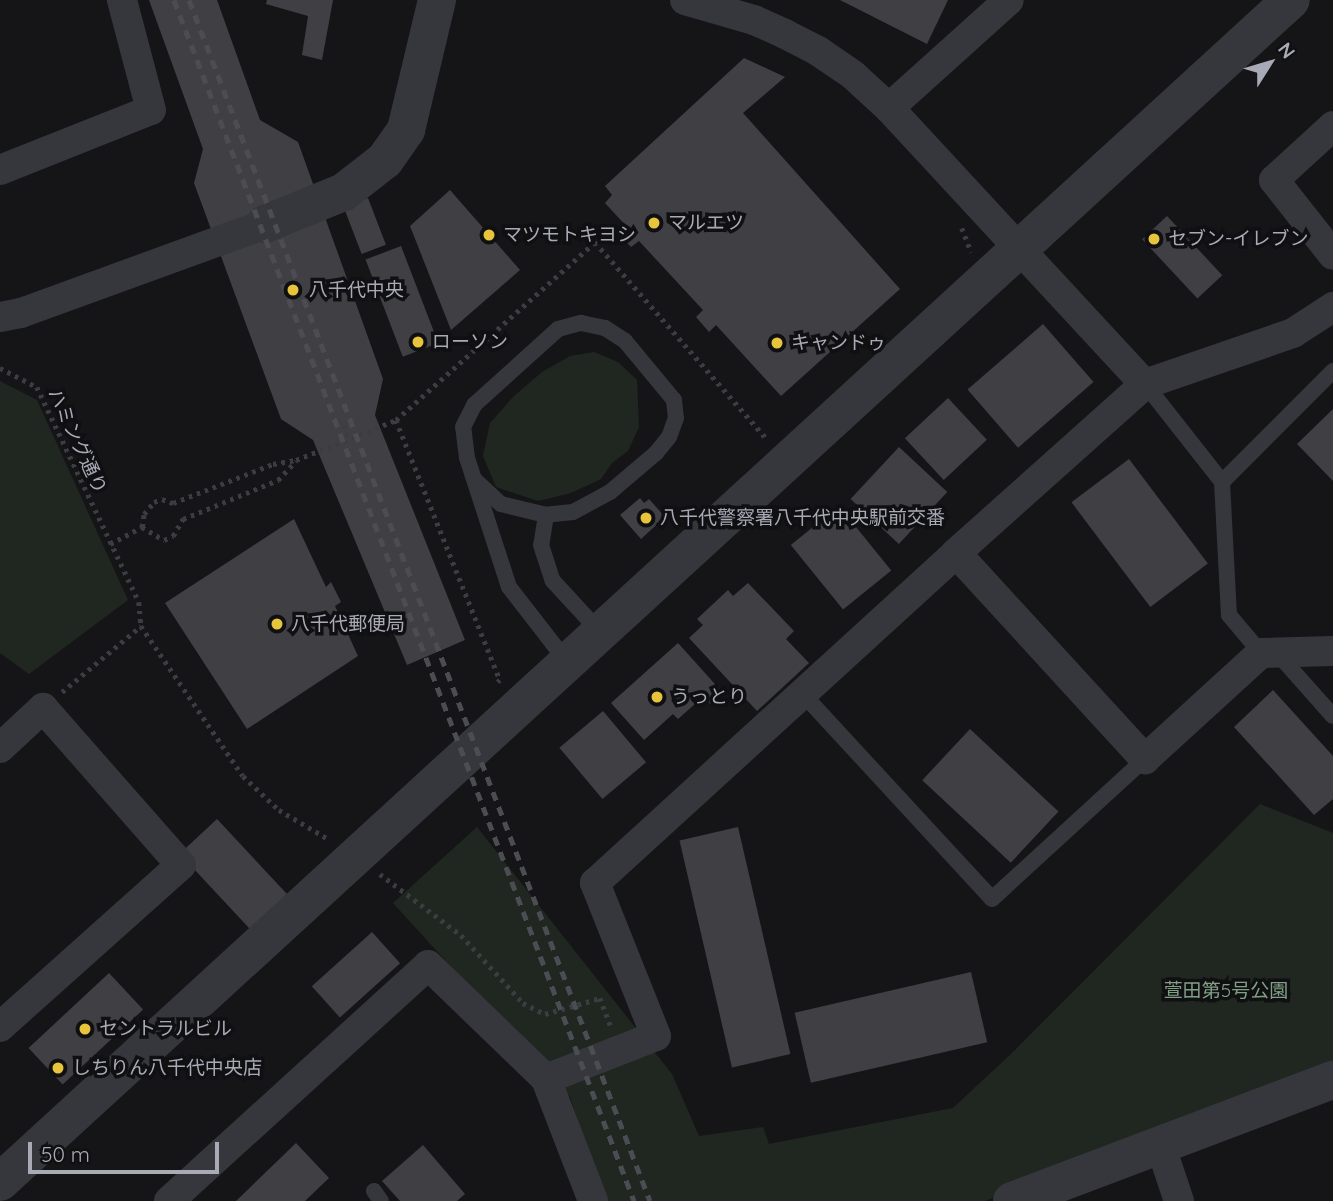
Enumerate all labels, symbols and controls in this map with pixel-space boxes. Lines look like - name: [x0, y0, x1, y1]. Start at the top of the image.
- north arrow: [1235, 28, 1305, 98]
- text: N: [1273, 38, 1301, 63]
- place label: マルエツ: [668, 212, 744, 234]
- marker: マルエツ: [646, 215, 662, 231]
- place label: マツモトキヨシ: [503, 224, 636, 246]
- marker: マツモトキヨシ: [481, 227, 497, 243]
- place label: セブン-イレブン: [1168, 228, 1308, 250]
- marker: セブン-イレブン: [1146, 231, 1162, 247]
- place label: 八千代中央: [309, 279, 404, 301]
- marker: 八千代中央: [283, 280, 303, 300]
- place label: ローソン: [432, 331, 508, 353]
- place label: キャンドゥ: [791, 332, 886, 354]
- marker: ローソン: [410, 334, 426, 350]
- marker: キャンドゥ: [769, 335, 785, 351]
- street label: ハミング通り: [43, 385, 111, 497]
- place label: 八千代警察署八千代中央駅前交番: [660, 507, 945, 529]
- marker: 八千代警察署八千代中央駅前交番: [638, 510, 654, 526]
- place label: 八千代郵便局: [291, 613, 405, 635]
- marker: 八千代郵便局: [269, 616, 285, 632]
- place label: うっとり: [671, 686, 747, 708]
- marker: うっとり: [649, 689, 665, 705]
- park label: 萱田第5号公園: [1164, 980, 1288, 1002]
- place label: セントラルビル: [99, 1018, 232, 1040]
- marker: セントラルビル: [77, 1021, 93, 1037]
- place label: しちりん八千代中央店: [72, 1057, 262, 1079]
- marker: しちりん八千代中央店: [50, 1060, 66, 1076]
- scale bar: [32, 1128, 222, 1172]
- text: 50 m: [41, 1141, 90, 1167]

